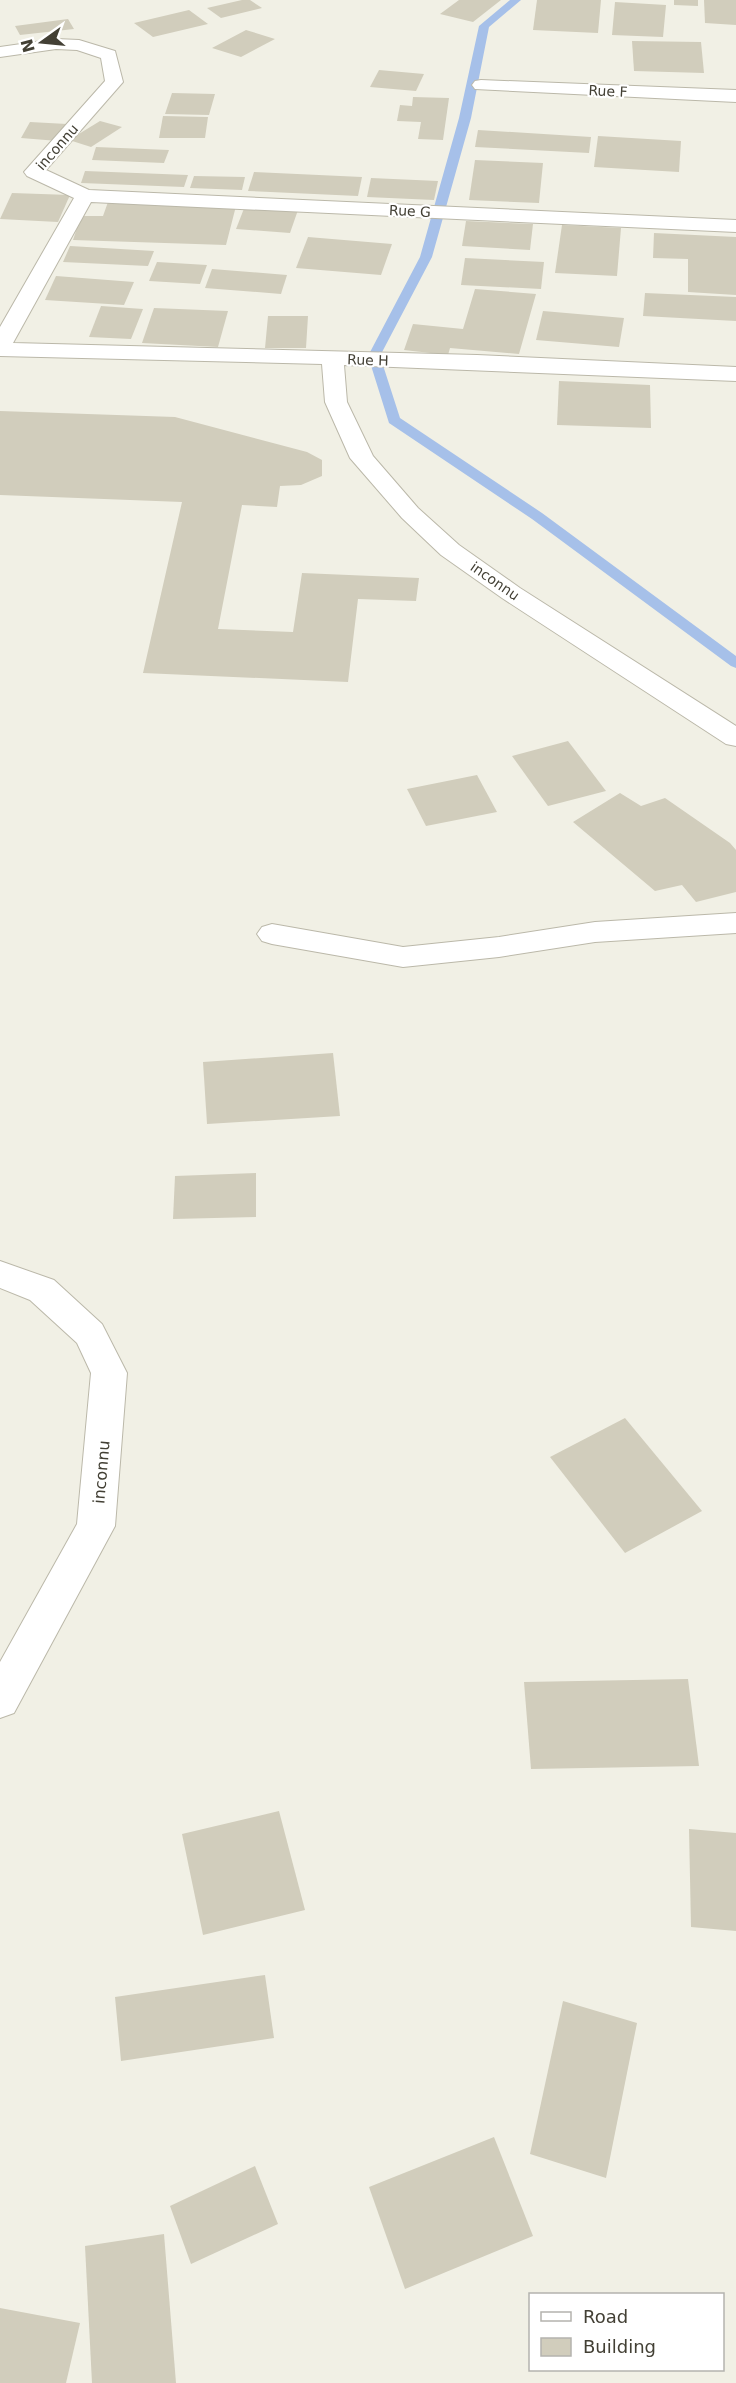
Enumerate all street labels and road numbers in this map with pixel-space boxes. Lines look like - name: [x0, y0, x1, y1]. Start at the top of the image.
- street label: Rue F: [588, 82, 628, 100]
- street label: inconnu: [33, 121, 81, 173]
- street label: Rue G: [389, 202, 431, 220]
- street label: Rue H: [347, 351, 389, 369]
- street label: inconnu: [468, 558, 522, 604]
- street label: inconnu: [89, 1440, 114, 1505]

